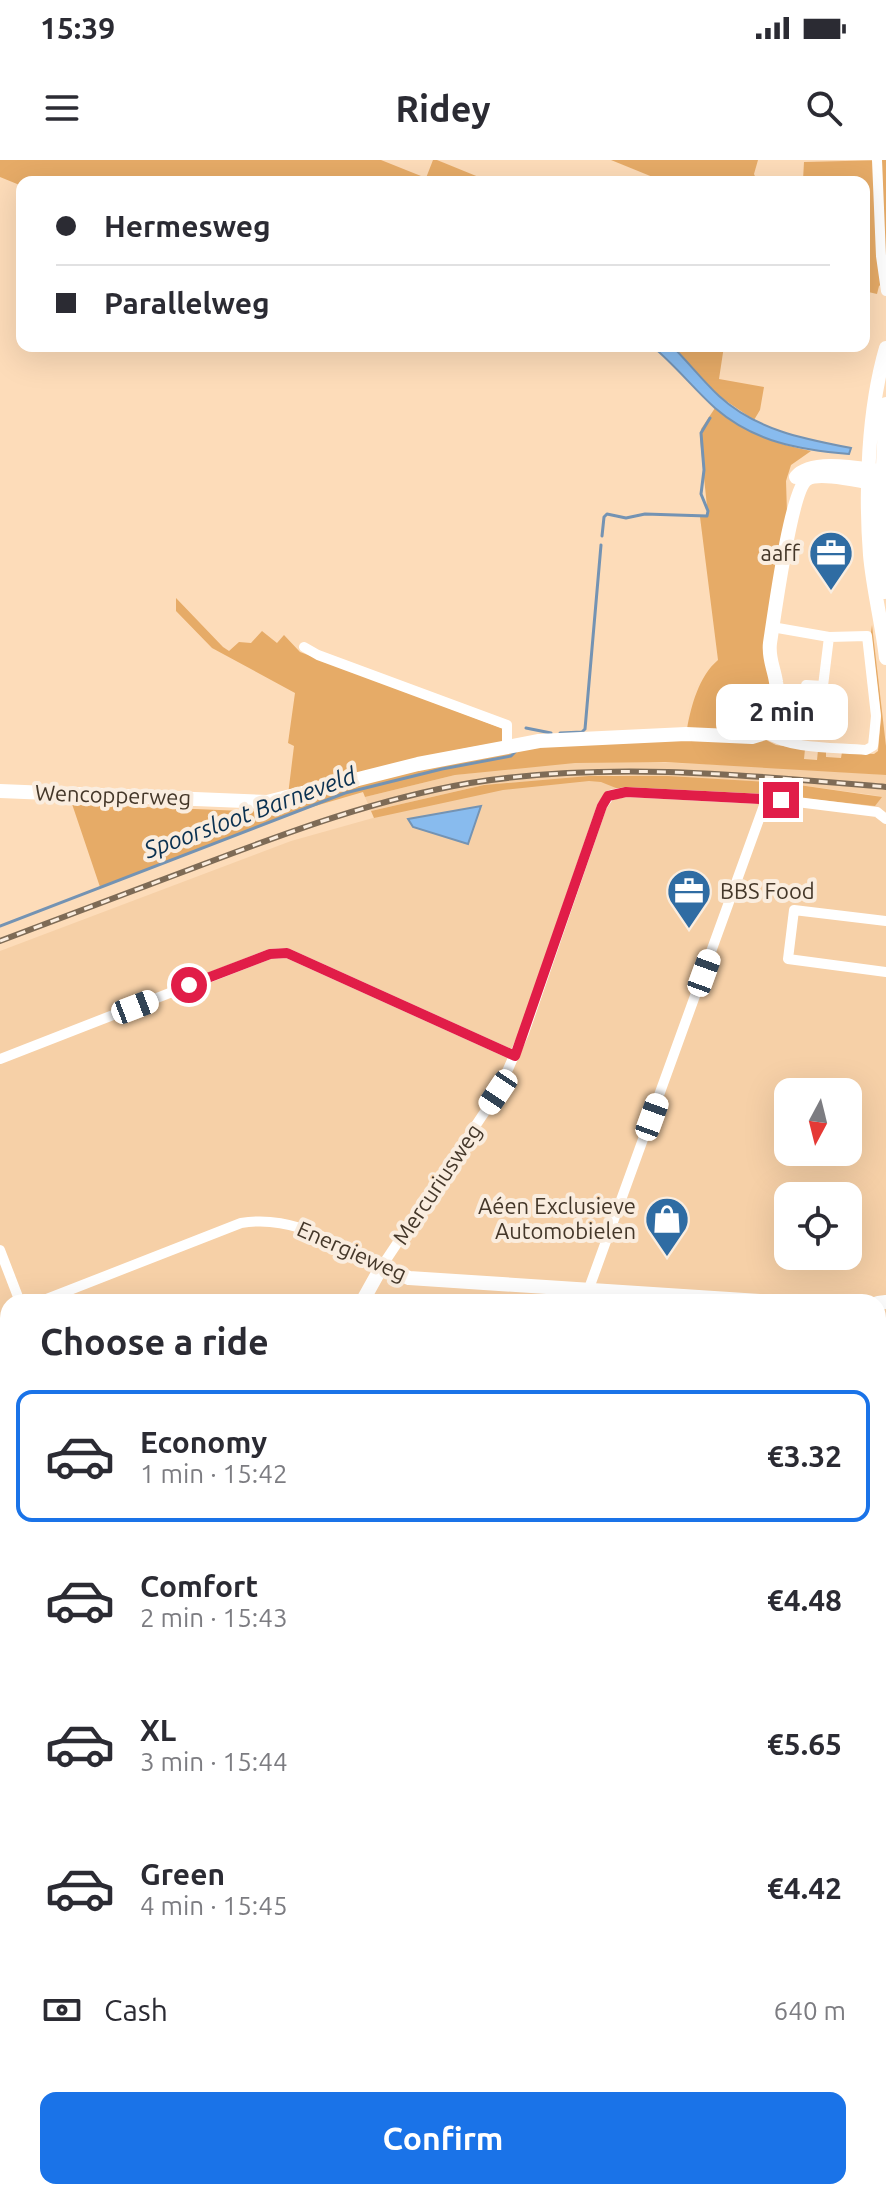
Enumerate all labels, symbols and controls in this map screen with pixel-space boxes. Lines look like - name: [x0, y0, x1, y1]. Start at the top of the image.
- text: 15:39: [40, 11, 115, 45]
- icon: menu: [40, 86, 84, 130]
- icon: search: [802, 86, 846, 130]
- text: Ridey: [395, 88, 491, 129]
- text: Hermesweg: [104, 209, 271, 243]
- text: Parallelweg: [104, 286, 270, 320]
- office icon: aaff: [807, 529, 855, 592]
- place label: aaff: [761, 540, 800, 565]
- callout: 2 min: [715, 684, 847, 740]
- text: 2 min: [749, 697, 815, 726]
- water label: Spoorsloot Barneveld: [139, 761, 360, 864]
- street label: Wencopperweg: [34, 779, 192, 810]
- route end: [763, 782, 799, 818]
- office icon: BBS Food: [665, 867, 713, 930]
- place label: BBS Food: [720, 878, 815, 903]
- car: [685, 946, 723, 1000]
- route start: [171, 967, 207, 1003]
- car: [108, 987, 162, 1027]
- car: [475, 1065, 521, 1119]
- north arrow: [774, 1078, 862, 1166]
- map controls: [774, 1078, 862, 1270]
- car: [633, 1090, 671, 1144]
- street label: Mercuriusweg: [387, 1119, 486, 1249]
- button: locate: [774, 1182, 862, 1270]
- place label: Aéen Exclusieve Automobielen: [478, 1193, 636, 1243]
- shop icon: Aéen Exclusieve Automobielen: [643, 1195, 691, 1258]
- street label: Energieweg: [294, 1215, 411, 1286]
- text: Choose a ride: [40, 1321, 269, 1362]
- icon: car: [44, 1420, 116, 1492]
- text: Economy: [140, 1425, 267, 1459]
- text: €3.32: [767, 1439, 842, 1473]
- text: 1 min · 15:42: [140, 1459, 288, 1488]
- icon: car: [44, 1564, 116, 1636]
- text: Comfort: [140, 1569, 258, 1603]
- text: €4.48: [767, 1583, 842, 1617]
- text: 2 min · 15:43: [140, 1603, 288, 1632]
- icon: car: [44, 1708, 116, 1780]
- text: XL: [140, 1713, 176, 1747]
- text: €5.65: [767, 1727, 842, 1761]
- text: 3 min · 15:44: [140, 1747, 288, 1776]
- icon: car: [44, 1852, 116, 1924]
- text: Green: [140, 1857, 225, 1891]
- text: €4.42: [767, 1871, 842, 1905]
- text: 4 min · 15:45: [140, 1891, 288, 1920]
- icon: cash: [40, 1988, 84, 2032]
- text: Cash: [104, 1993, 168, 2027]
- text: 640 m: [774, 1996, 846, 2025]
- button: Confirm: [40, 2092, 846, 2184]

